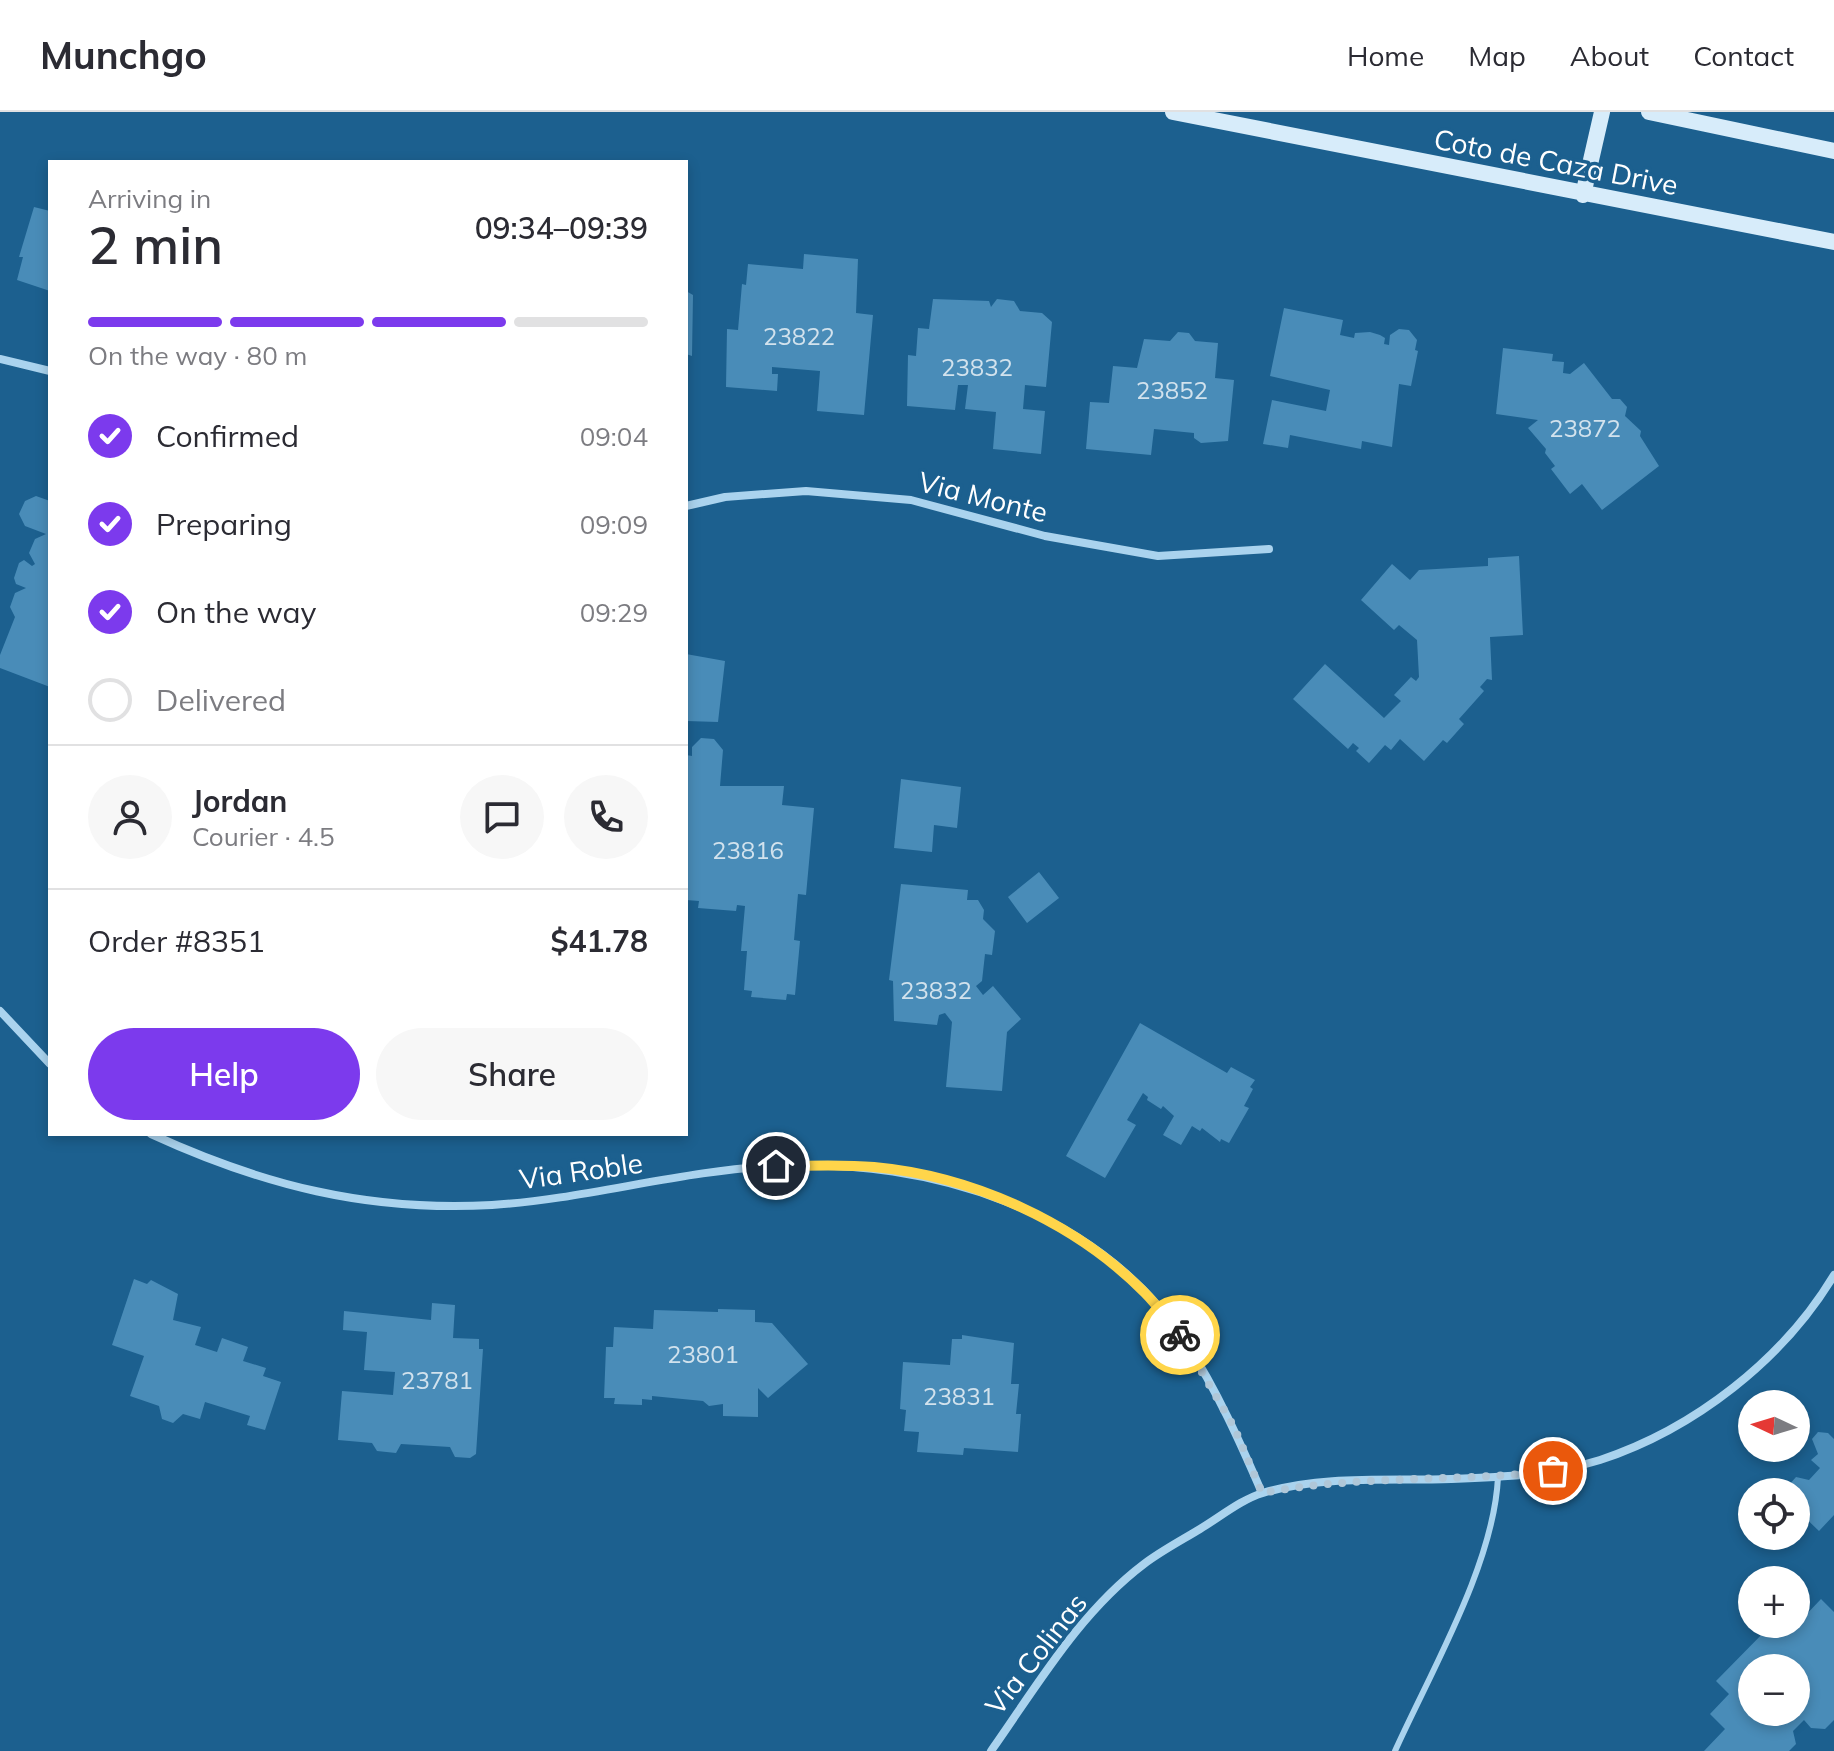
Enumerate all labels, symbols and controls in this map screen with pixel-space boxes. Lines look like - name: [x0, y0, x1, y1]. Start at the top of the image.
- text: Munchgo: [40, 31, 207, 79]
- text: Home: [1347, 38, 1424, 73]
- text: Map: [1468, 38, 1526, 73]
- text: About: [1570, 38, 1649, 73]
- text: Contact: [1693, 38, 1794, 73]
- street label: Coto de Caza Drive: [1431, 121, 1681, 202]
- text: Arriving in: [88, 182, 211, 215]
- text: 09:34–09:39: [475, 209, 648, 247]
- text: 2 min: [88, 212, 223, 277]
- house number: 23822: [763, 321, 835, 351]
- text: On the way · 80 m: [88, 339, 307, 372]
- house number: 23832: [941, 352, 1013, 382]
- house number: 23852: [1136, 375, 1208, 405]
- house number: 23872: [1549, 413, 1621, 443]
- icon: check: [88, 414, 132, 458]
- text: Confirmed: [156, 417, 299, 455]
- text: 09:04: [580, 420, 648, 453]
- street label: Via Monte: [915, 464, 1051, 529]
- icon: check: [88, 502, 132, 546]
- text: Preparing: [156, 505, 292, 543]
- text: 09:09: [580, 508, 648, 541]
- icon: check: [88, 590, 132, 634]
- text: On the way: [156, 593, 316, 631]
- text: 09:29: [580, 596, 648, 629]
- text: Delivered: [156, 681, 286, 719]
- button: person: [88, 775, 172, 859]
- button: chat: [460, 775, 544, 859]
- button: phone: [564, 775, 648, 859]
- text: Jordan: [192, 782, 287, 820]
- text: Courier · 4.5: [192, 820, 335, 853]
- house number: 23816: [712, 835, 784, 865]
- text: Order #8351: [88, 922, 265, 960]
- text: $41.78: [551, 922, 648, 960]
- house number: 23832: [900, 975, 972, 1005]
- button: Help: [88, 1028, 360, 1120]
- button: Share: [376, 1028, 648, 1120]
- pin: [742, 1132, 810, 1200]
- icon: home: [754, 1144, 798, 1188]
- street label: Via Roble: [517, 1145, 645, 1196]
- courier: [1140, 1295, 1220, 1375]
- icon: bike: [1158, 1313, 1202, 1357]
- house number: 23801: [667, 1339, 739, 1369]
- house number: 23781: [401, 1365, 473, 1395]
- house number: 23831: [923, 1381, 995, 1411]
- north arrow: [1738, 1390, 1810, 1462]
- map controls: [1738, 1390, 1810, 1726]
- pin: [1519, 1437, 1587, 1505]
- icon: bag: [1531, 1449, 1575, 1493]
- button: locate: [1738, 1478, 1810, 1550]
- button: +: [1738, 1566, 1810, 1638]
- street label: Via Colinas: [977, 1586, 1094, 1722]
- button: −: [1738, 1654, 1810, 1726]

